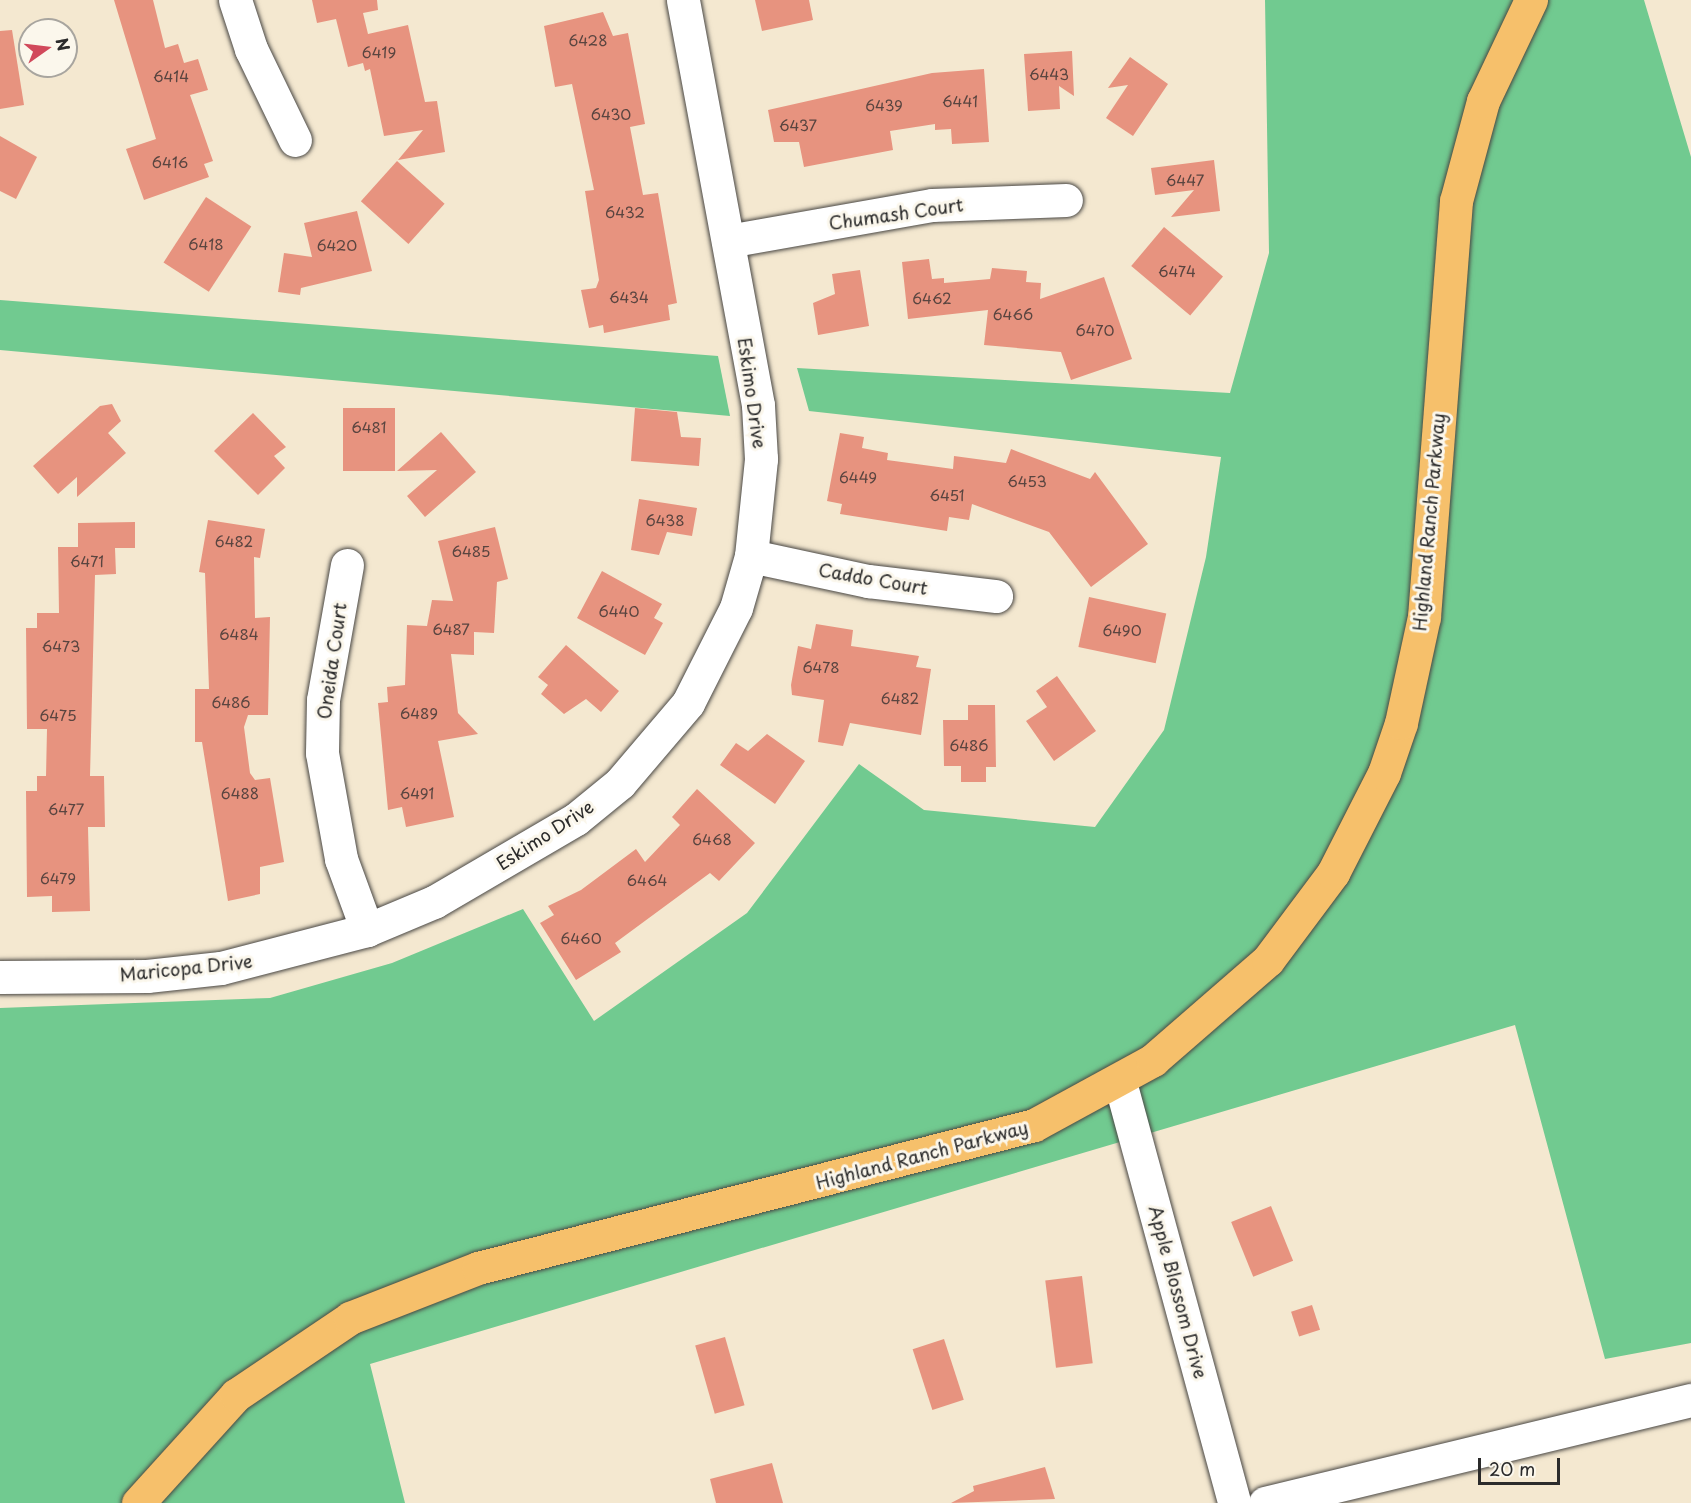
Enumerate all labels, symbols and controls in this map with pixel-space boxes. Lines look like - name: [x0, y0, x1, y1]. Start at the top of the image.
- north arrow: [18, 18, 78, 78]
- house number: 6428: [568, 31, 608, 49]
- text: N: [50, 35, 77, 53]
- house number: 6419: [362, 43, 396, 61]
- house number: 6443: [1029, 65, 1069, 83]
- house number: 6414: [153, 67, 189, 85]
- house number: 6441: [942, 92, 978, 110]
- house number: 6439: [865, 96, 903, 114]
- house number: 6430: [591, 105, 631, 123]
- house number: 6437: [779, 116, 817, 134]
- house number: 6416: [152, 153, 188, 171]
- house number: 6447: [1166, 171, 1204, 189]
- street label: Chumash Court: [827, 194, 965, 234]
- house number: 6432: [605, 203, 645, 221]
- house number: 6418: [188, 235, 224, 253]
- house number: 6420: [317, 236, 357, 254]
- house number: 6474: [1158, 262, 1196, 280]
- house number: 6434: [609, 288, 649, 306]
- house number: 6462: [912, 289, 952, 307]
- house number: 6466: [993, 305, 1033, 323]
- house number: 6470: [1076, 321, 1114, 339]
- street label: Eskimo Drive: [733, 336, 771, 450]
- street label: Highland Ranch Parkway: [1409, 412, 1449, 632]
- house number: 6481: [351, 418, 387, 436]
- house number: 6449: [839, 468, 877, 486]
- house number: 6453: [1007, 472, 1047, 490]
- house number: 6451: [929, 486, 965, 504]
- house number: 6438: [645, 511, 685, 529]
- house number: 6482: [215, 532, 253, 550]
- house number: 6485: [452, 542, 490, 560]
- house number: 6471: [70, 552, 104, 570]
- street label: Caddo Court: [817, 559, 929, 599]
- street label: Oneida Court: [313, 602, 351, 720]
- house number: 6440: [598, 602, 640, 620]
- house number: 6487: [432, 620, 470, 638]
- house number: 6490: [1102, 621, 1142, 639]
- house number: 6484: [219, 625, 259, 643]
- house number: 6473: [42, 637, 80, 655]
- house number: 6478: [802, 658, 840, 676]
- house number: 6482: [881, 689, 919, 707]
- house number: 6486: [211, 693, 251, 711]
- house number: 6489: [400, 704, 438, 722]
- house number: 6475: [39, 706, 77, 724]
- house number: 6486: [949, 736, 989, 754]
- house number: 6488: [221, 784, 259, 802]
- house number: 6491: [400, 784, 434, 802]
- street label: Eskimo Drive: [492, 795, 598, 875]
- house number: 6477: [48, 800, 84, 818]
- house number: 6468: [692, 830, 732, 848]
- house number: 6479: [40, 869, 76, 887]
- house number: 6464: [627, 871, 667, 889]
- house number: 6460: [560, 929, 602, 947]
- street label: Maricopa Drive: [118, 950, 254, 986]
- street label: Highland Ranch Parkway: [813, 1116, 1031, 1194]
- street label: Apple Blossom Drive: [1144, 1203, 1212, 1381]
- scale bar: [1481, 1446, 1564, 1484]
- text: 20 m: [1489, 1455, 1535, 1482]

